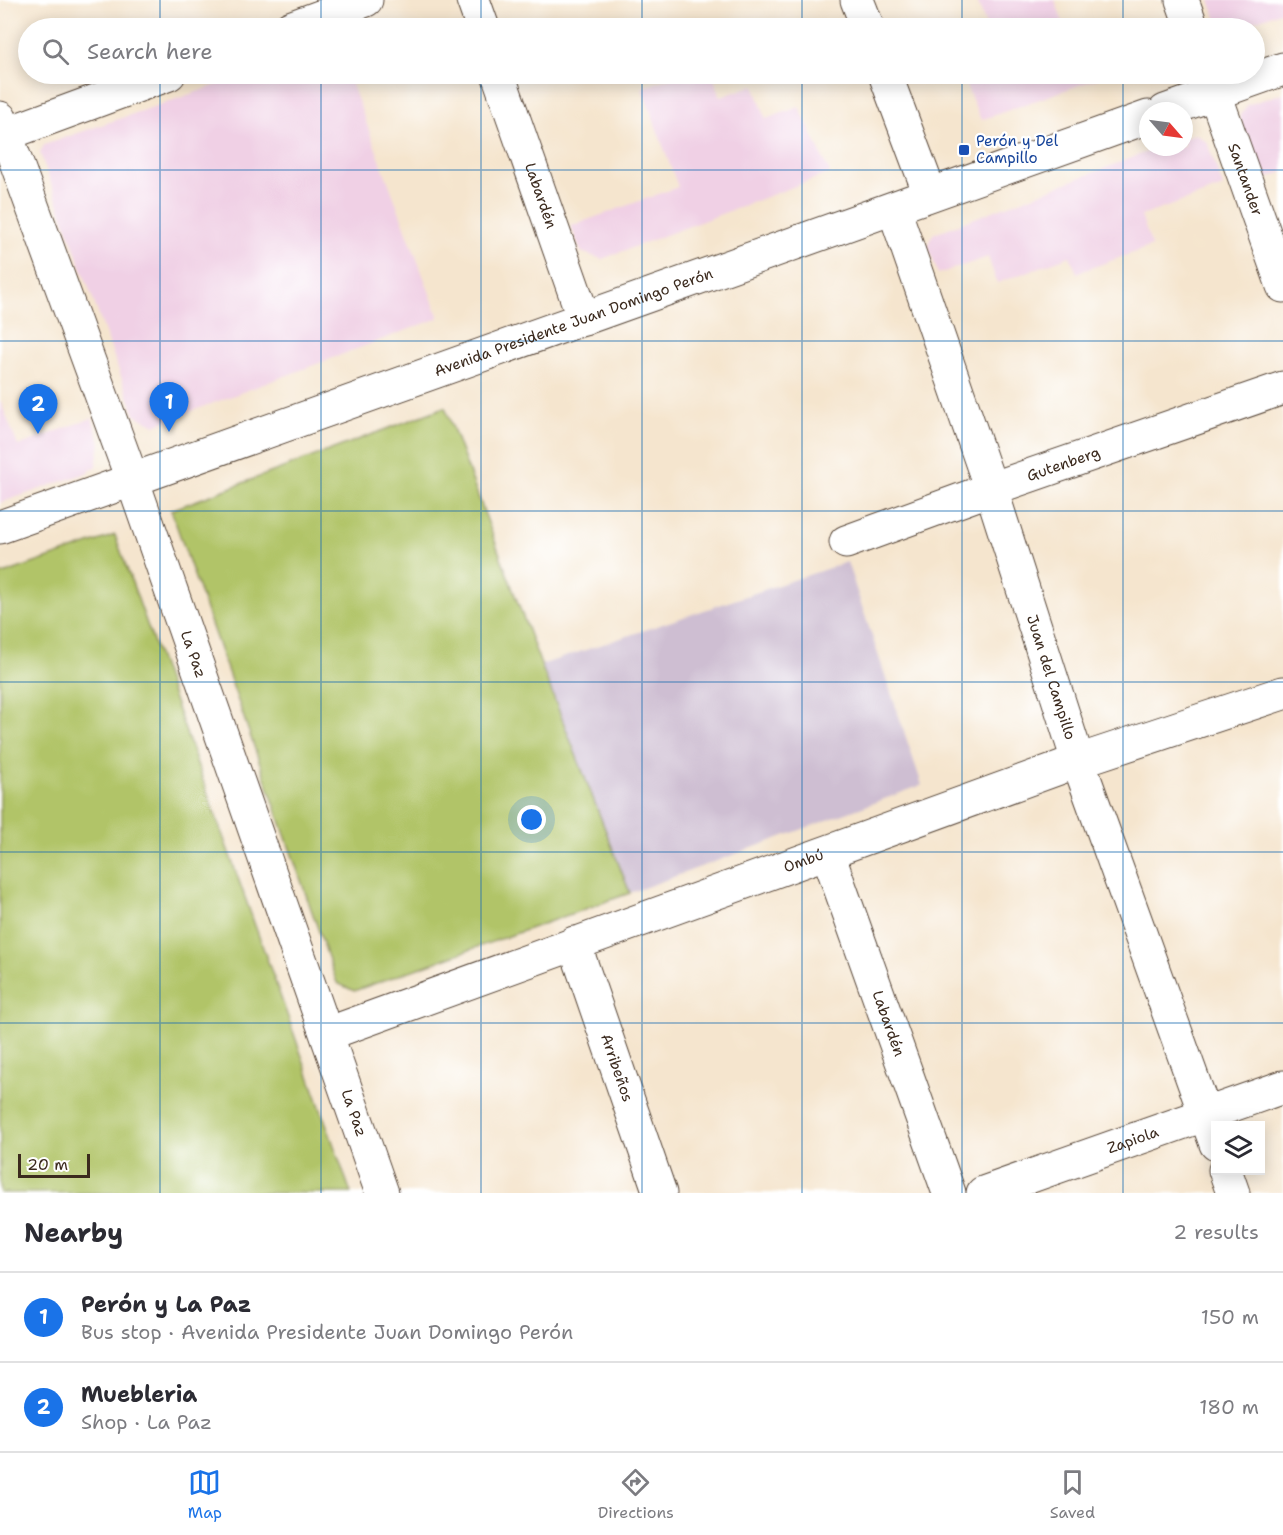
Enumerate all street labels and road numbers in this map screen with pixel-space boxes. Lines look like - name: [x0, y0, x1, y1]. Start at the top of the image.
- street label: Santander: [1223, 140, 1267, 219]
- street label: Labardén: [520, 160, 562, 231]
- street label: Avenida Presidente Juan Domingo Perón: [431, 263, 716, 381]
- street label: Gutenberg: [1024, 442, 1103, 486]
- street label: Juan del Campillo: [1022, 612, 1081, 742]
- street label: La Paz: [176, 628, 211, 681]
- street label: Ombú: [781, 844, 826, 877]
- street label: Labardén: [868, 988, 909, 1059]
- street label: Arribeños: [596, 1031, 638, 1105]
- street label: La Paz: [336, 1087, 371, 1139]
- street label: Zapiola: [1104, 1122, 1162, 1158]

